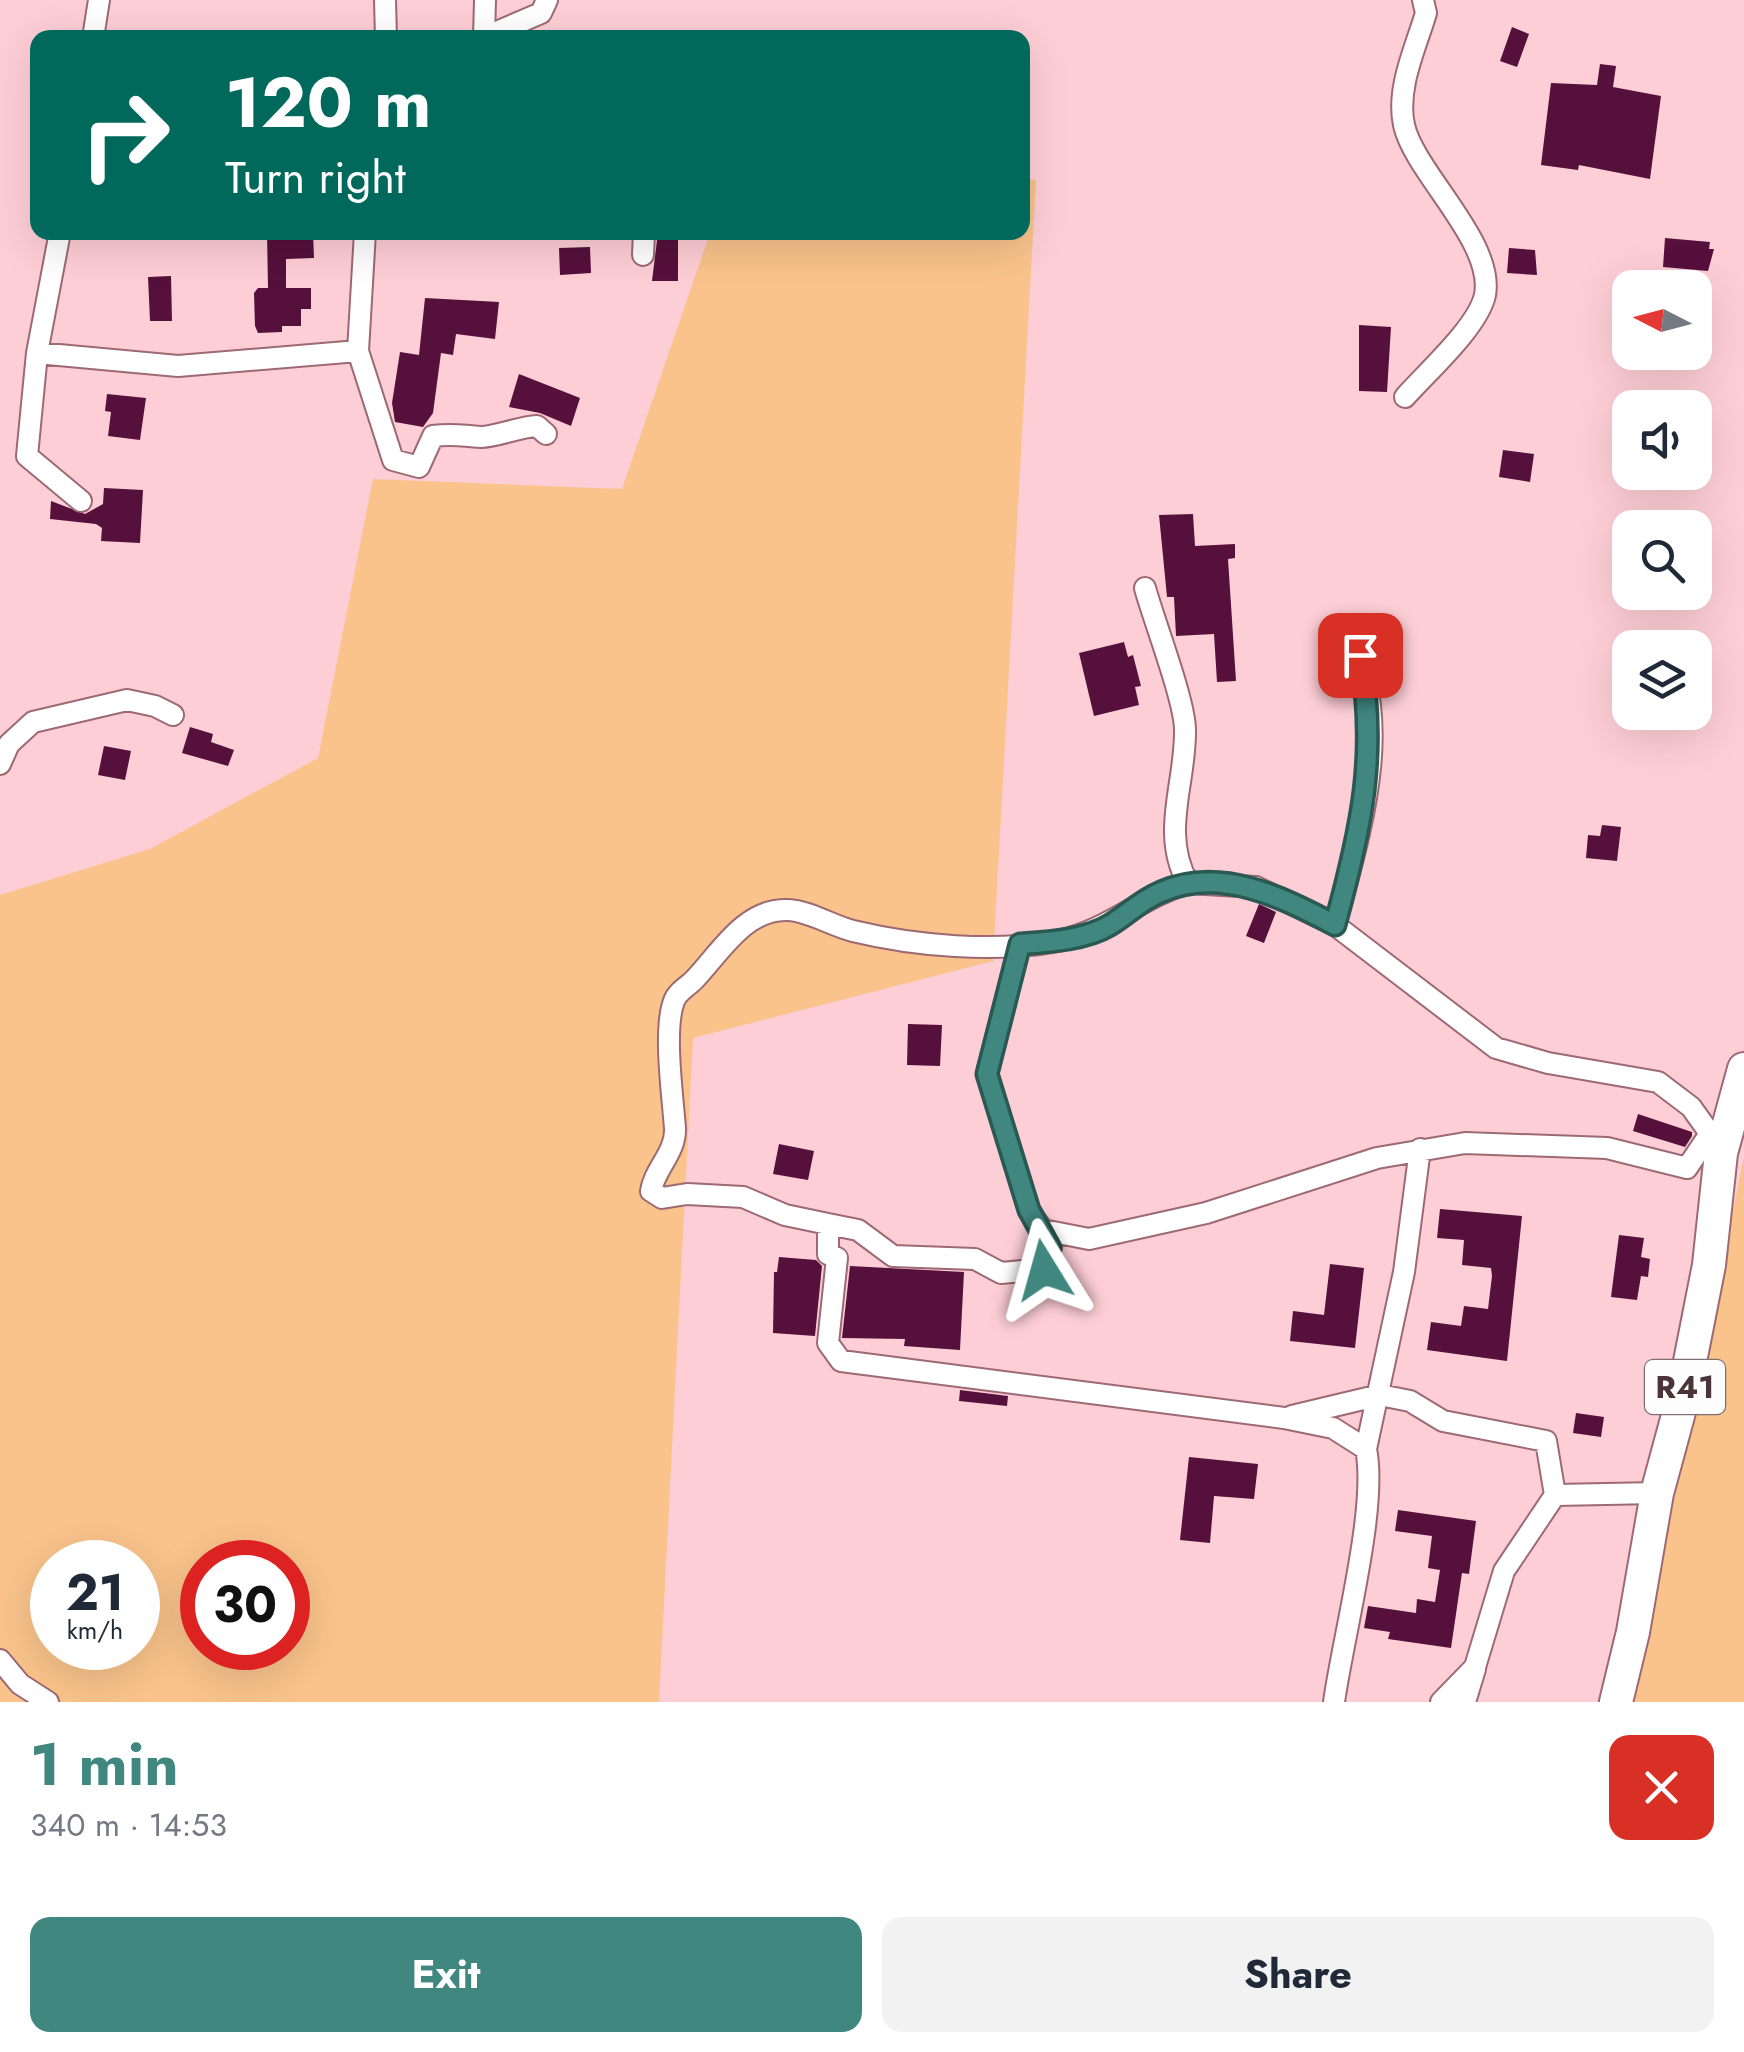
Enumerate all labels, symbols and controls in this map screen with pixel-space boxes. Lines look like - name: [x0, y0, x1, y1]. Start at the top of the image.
- text: 120 m: [225, 52, 431, 153]
- icon: right: [60, 70, 190, 200]
- text: Turn right: [225, 145, 406, 210]
- north arrow: [1612, 270, 1712, 370]
- map controls: [1612, 270, 1712, 730]
- button: sound: [1612, 390, 1712, 490]
- button: search: [1612, 510, 1712, 610]
- pin: [1318, 613, 1403, 698]
- icon: arrive: [1333, 628, 1388, 683]
- button: layers: [1612, 630, 1712, 730]
- position arrow: [992, 1218, 1096, 1322]
- road number: R41: [1645, 1360, 1725, 1414]
- speed limit sign: 30: [180, 1540, 310, 1670]
- text: 21: [66, 1556, 124, 1629]
- text: km/h: [67, 1612, 123, 1648]
- text: 1 min: [30, 1721, 179, 1808]
- button: close: [1609, 1735, 1714, 1840]
- text: 340 m · 14:53: [30, 1802, 227, 1848]
- button: Exit: [30, 1917, 862, 2032]
- button: Share: [882, 1917, 1714, 2032]

